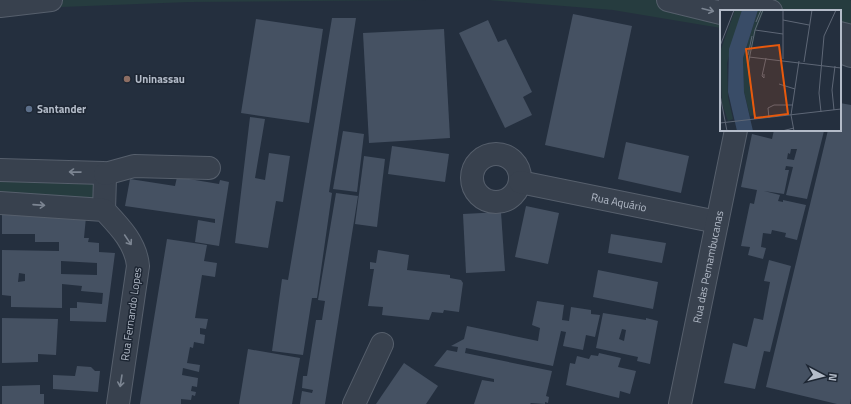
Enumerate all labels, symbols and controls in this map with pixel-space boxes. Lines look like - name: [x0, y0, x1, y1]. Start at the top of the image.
- one-way arrow: [701, 7, 714, 14]
- inset map: [720, 10, 841, 131]
- place label: Uninassau: [135, 71, 185, 87]
- marker: Uninassau: [122, 74, 132, 84]
- place label: Santander: [37, 101, 86, 117]
- marker: Santander: [24, 104, 34, 114]
- one-way arrow: [69, 168, 82, 175]
- street label: Rua Aquário: [590, 189, 648, 216]
- one-way arrow: [32, 202, 45, 209]
- street label: Rua das Pernambucanas: [689, 209, 727, 324]
- one-way arrow: [124, 235, 132, 246]
- street label: Rua Fernando Lopes: [117, 266, 145, 362]
- north arrow: [803, 356, 843, 396]
- text: N: [825, 372, 841, 382]
- one-way arrow: [117, 374, 125, 387]

